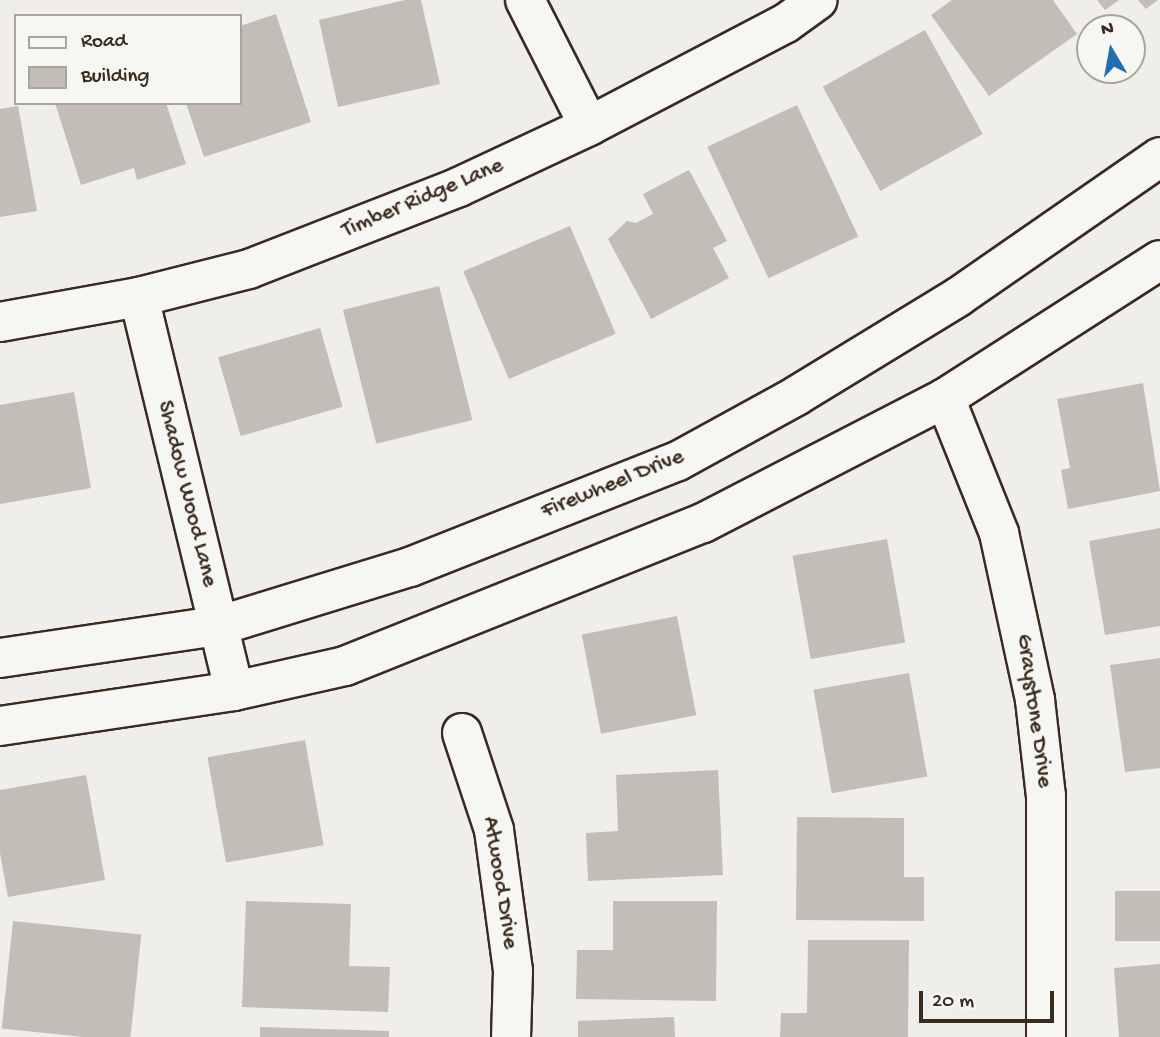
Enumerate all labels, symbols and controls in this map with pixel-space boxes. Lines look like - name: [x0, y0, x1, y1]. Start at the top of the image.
- legend: [14, 14, 242, 105]
- north arrow: [1076, 14, 1146, 84]
- text: N: [1100, 17, 1116, 42]
- text: Road: [81, 30, 127, 55]
- text: Building: [81, 65, 150, 90]
- street label: Timber Ridge Lane: [338, 153, 508, 245]
- street label: Shadow Wood Lane: [150, 398, 222, 590]
- street label: Firewheel Drive: [538, 444, 688, 526]
- street label: Graystone Drive: [1009, 632, 1057, 790]
- street label: Atwood Drive: [475, 815, 523, 951]
- scale bar: [922, 978, 1057, 1022]
- text: 20 m: [932, 990, 974, 1015]

